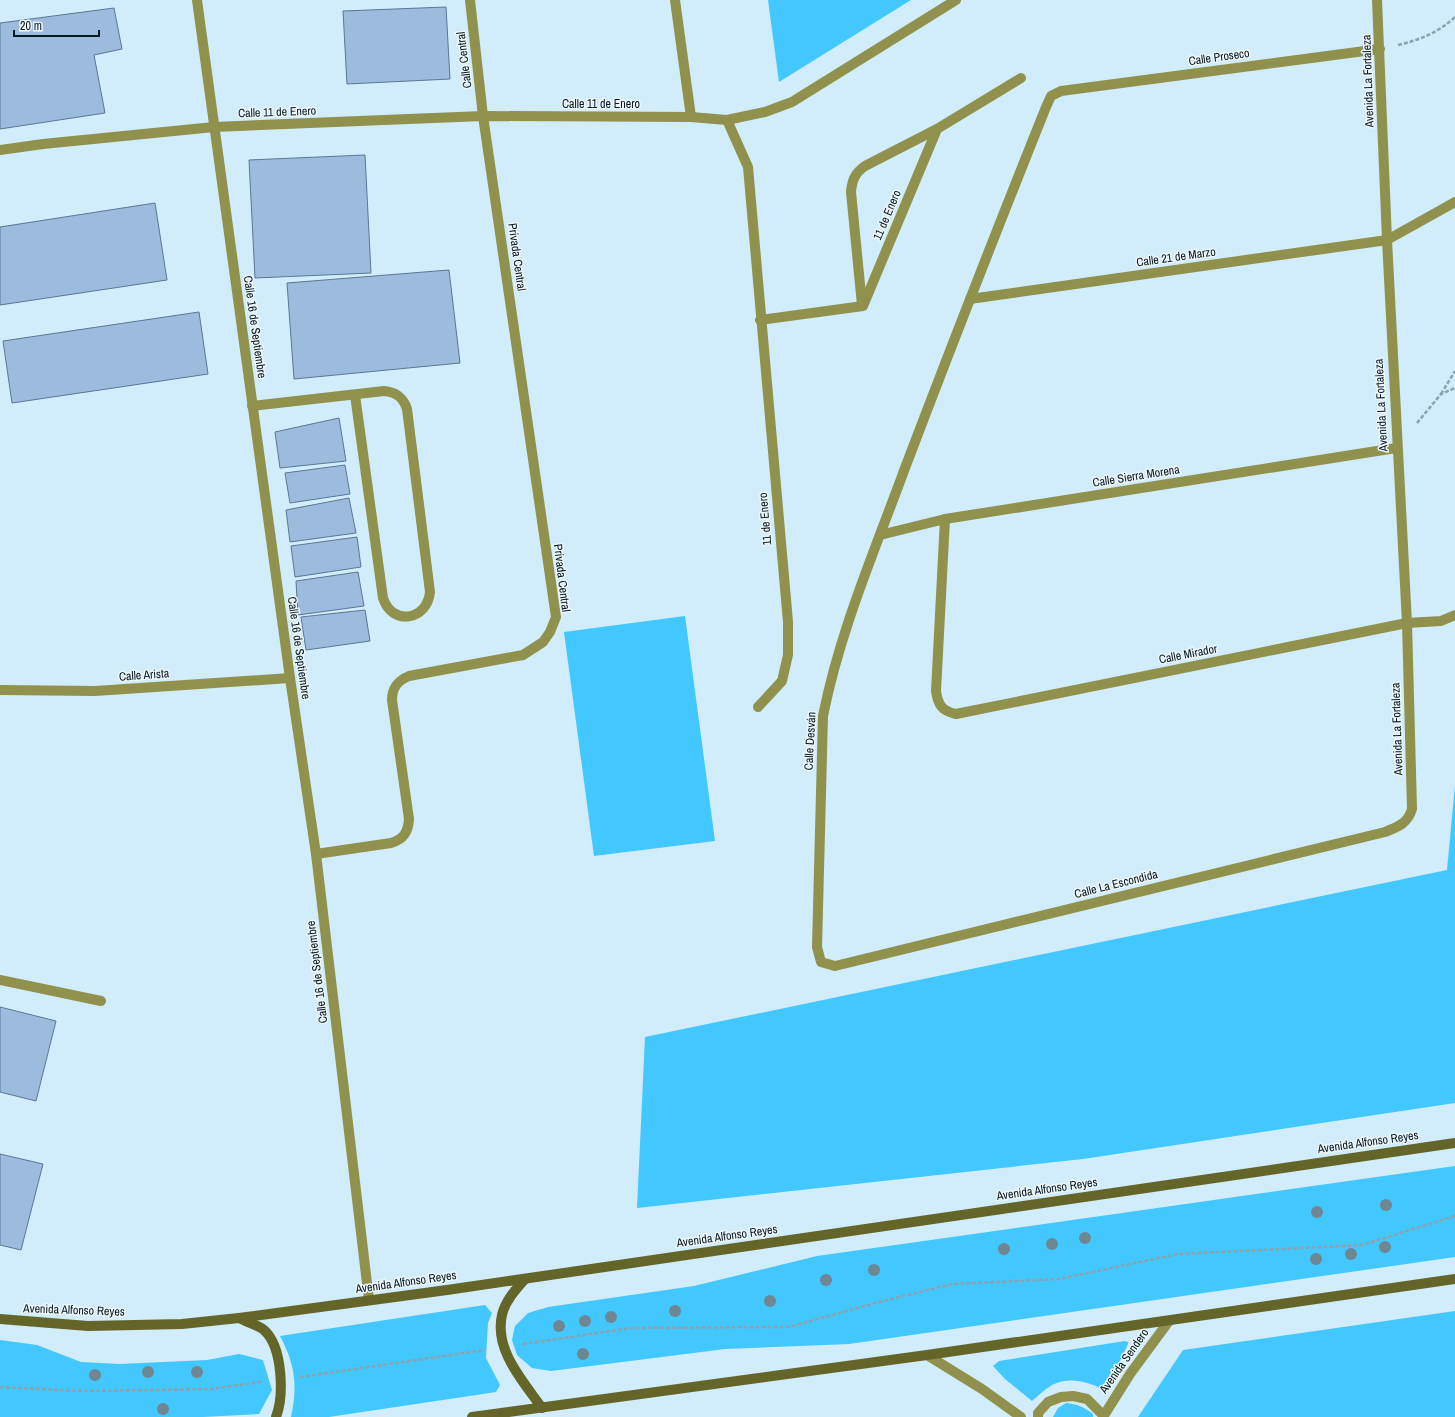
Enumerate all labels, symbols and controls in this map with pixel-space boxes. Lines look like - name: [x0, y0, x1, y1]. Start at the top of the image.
- scale bar: [14, 12, 99, 38]
- text: 20 m: [20, 18, 42, 34]
- street label: Calle Central: [453, 31, 475, 89]
- street label: Avenida La Fortaleza: [1358, 34, 1378, 129]
- street label: Calle Proseco: [1188, 45, 1250, 69]
- street label: Calle 11 de Enero: [562, 96, 640, 112]
- street label: Calle 11 de Enero: [238, 103, 316, 121]
- street label: 11 de Enero: [869, 188, 905, 242]
- street label: Privada Central: [504, 222, 530, 292]
- street label: Calle 21 de Marzo: [1135, 244, 1217, 270]
- street label: Calle 16 de Septiembre: [240, 275, 270, 379]
- street label: Avenida La Fortaleza: [1371, 358, 1391, 453]
- street label: Calle Sierra Morena: [1091, 461, 1181, 491]
- street label: 11 de Enero: [755, 492, 775, 546]
- street label: Privada Central: [550, 543, 574, 613]
- street label: Calle 16 de Septiembre: [284, 596, 314, 700]
- street label: Calle Mirador: [1157, 640, 1219, 667]
- street label: Calle Arista: [118, 665, 170, 685]
- street label: Avenida La Fortaleza: [1387, 682, 1407, 777]
- street label: Calle Desván: [800, 711, 820, 771]
- street label: Calle La Escondida: [1073, 866, 1160, 902]
- street label: Calle 16 de Septiembre: [303, 920, 331, 1024]
- street label: Avenida Alfonso Reyes: [1316, 1127, 1419, 1157]
- street label: Avenida Alfonso Reyes: [995, 1174, 1098, 1204]
- street label: Avenida Alfonso Reyes: [675, 1221, 778, 1251]
- street label: Avenida Alfonso Reyes: [354, 1267, 457, 1297]
- street label: Avenida Alfonso Reyes: [22, 1300, 125, 1320]
- street label: Avenida Sendero: [1095, 1325, 1152, 1397]

